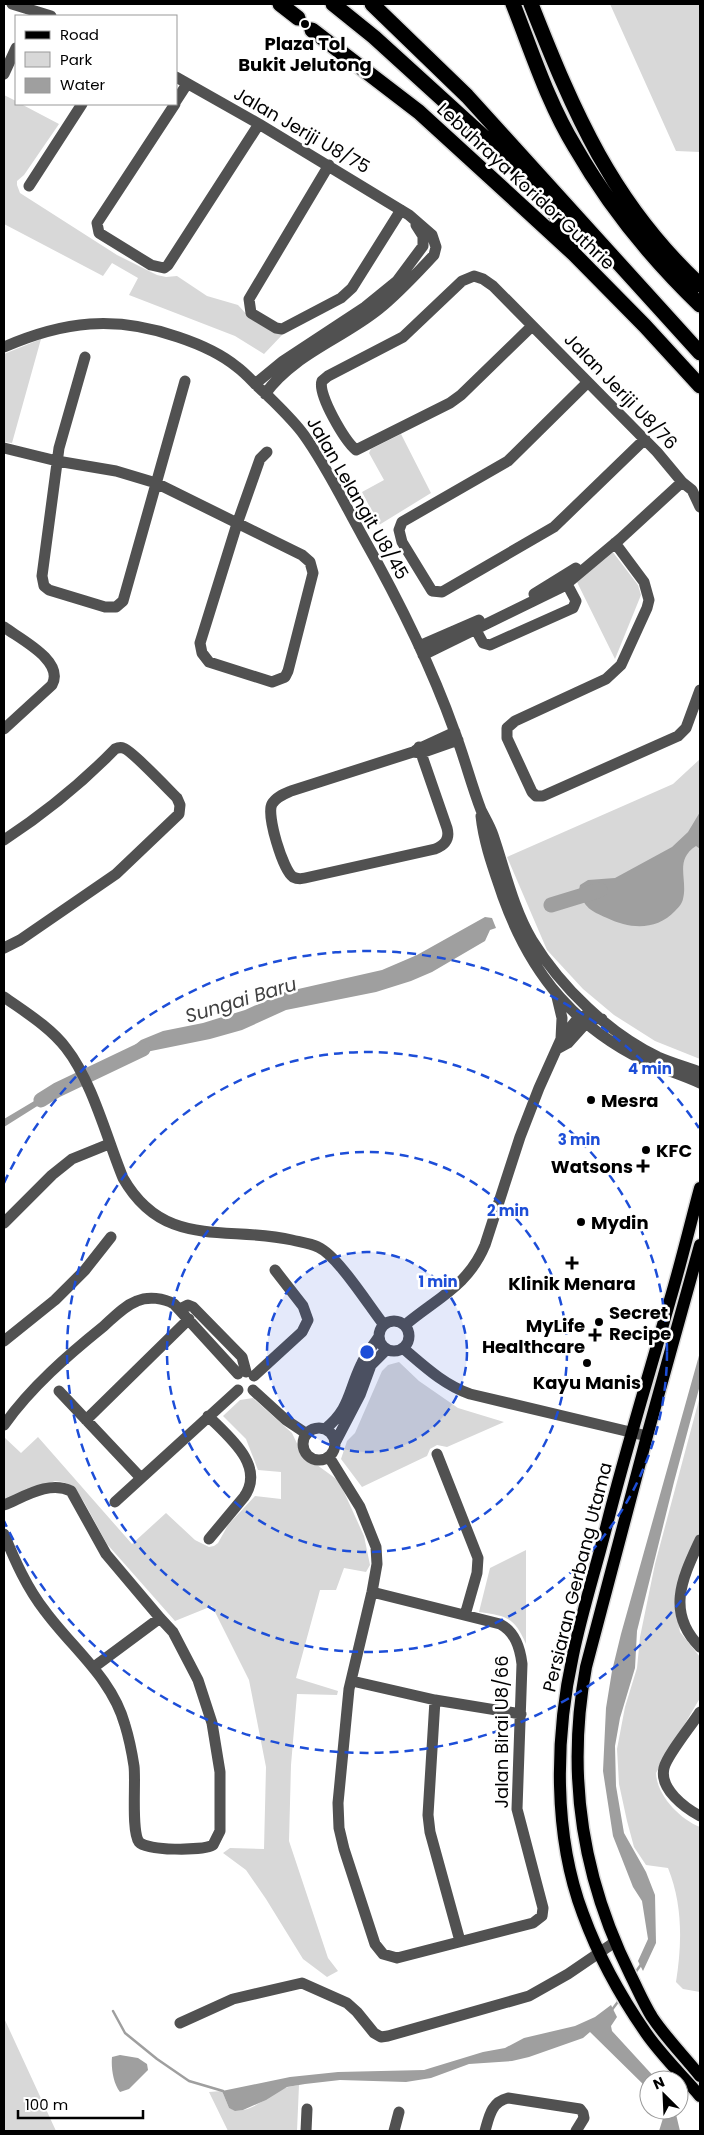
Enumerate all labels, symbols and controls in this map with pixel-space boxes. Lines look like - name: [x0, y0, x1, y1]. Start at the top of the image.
- legend: [15, 15, 178, 105]
- marker: Plaza Tol Bukit Jelutong: [299, 18, 311, 30]
- text: Road: [60, 24, 99, 45]
- place label: Plaza Tol Bukit Jelutong: [238, 31, 372, 77]
- text: Park: [60, 49, 92, 70]
- text: Water: [60, 74, 106, 95]
- street label: Jalan Jeriji U8/75: [229, 81, 375, 179]
- street label: Lebuhraya Koridor Guthrie: [432, 97, 620, 275]
- street label: Jalan Jeriji U8/76: [559, 327, 683, 455]
- street label: Jalan Lelangit U8/45: [301, 412, 415, 584]
- water label: Sungai Baru: [182, 970, 300, 1030]
- text: 4 min: [628, 1058, 672, 1079]
- place label: Mesra: [601, 1088, 659, 1113]
- marker: Mesra: [585, 1094, 597, 1106]
- text: 3 min: [558, 1129, 600, 1150]
- place label: KFC: [656, 1138, 692, 1163]
- marker: KFC: [640, 1144, 652, 1156]
- place label: Watsons: [551, 1154, 633, 1179]
- marker: Watsons: [637, 1160, 649, 1172]
- text: 2 min: [487, 1200, 529, 1221]
- place label: Mydin: [591, 1210, 649, 1235]
- marker: Mydin: [575, 1216, 587, 1228]
- marker: Klinik Menara: [565, 1256, 579, 1270]
- text: 1 min: [418, 1271, 458, 1292]
- place label: Klinik Menara: [508, 1271, 636, 1296]
- place label: Secret Recipe: [609, 1300, 671, 1346]
- place label: MyLife Healthcare: [482, 1313, 585, 1359]
- marker: Secret Recipe: [593, 1316, 605, 1328]
- marker: MyLife Healthcare: [589, 1329, 601, 1341]
- centre of rings: [358, 1343, 376, 1361]
- marker: Kayu Manis: [581, 1357, 593, 1369]
- place label: Kayu Manis: [533, 1370, 641, 1395]
- street label: Persiaran Gerbang Utama: [536, 1460, 618, 1694]
- street label: Jalan Birai U8/66: [489, 1655, 514, 1809]
- north arrow: [639, 2070, 689, 2120]
- text: N: [650, 2072, 668, 2094]
- scale bar: [18, 2088, 142, 2120]
- text: 100 m: [25, 2094, 68, 2115]

